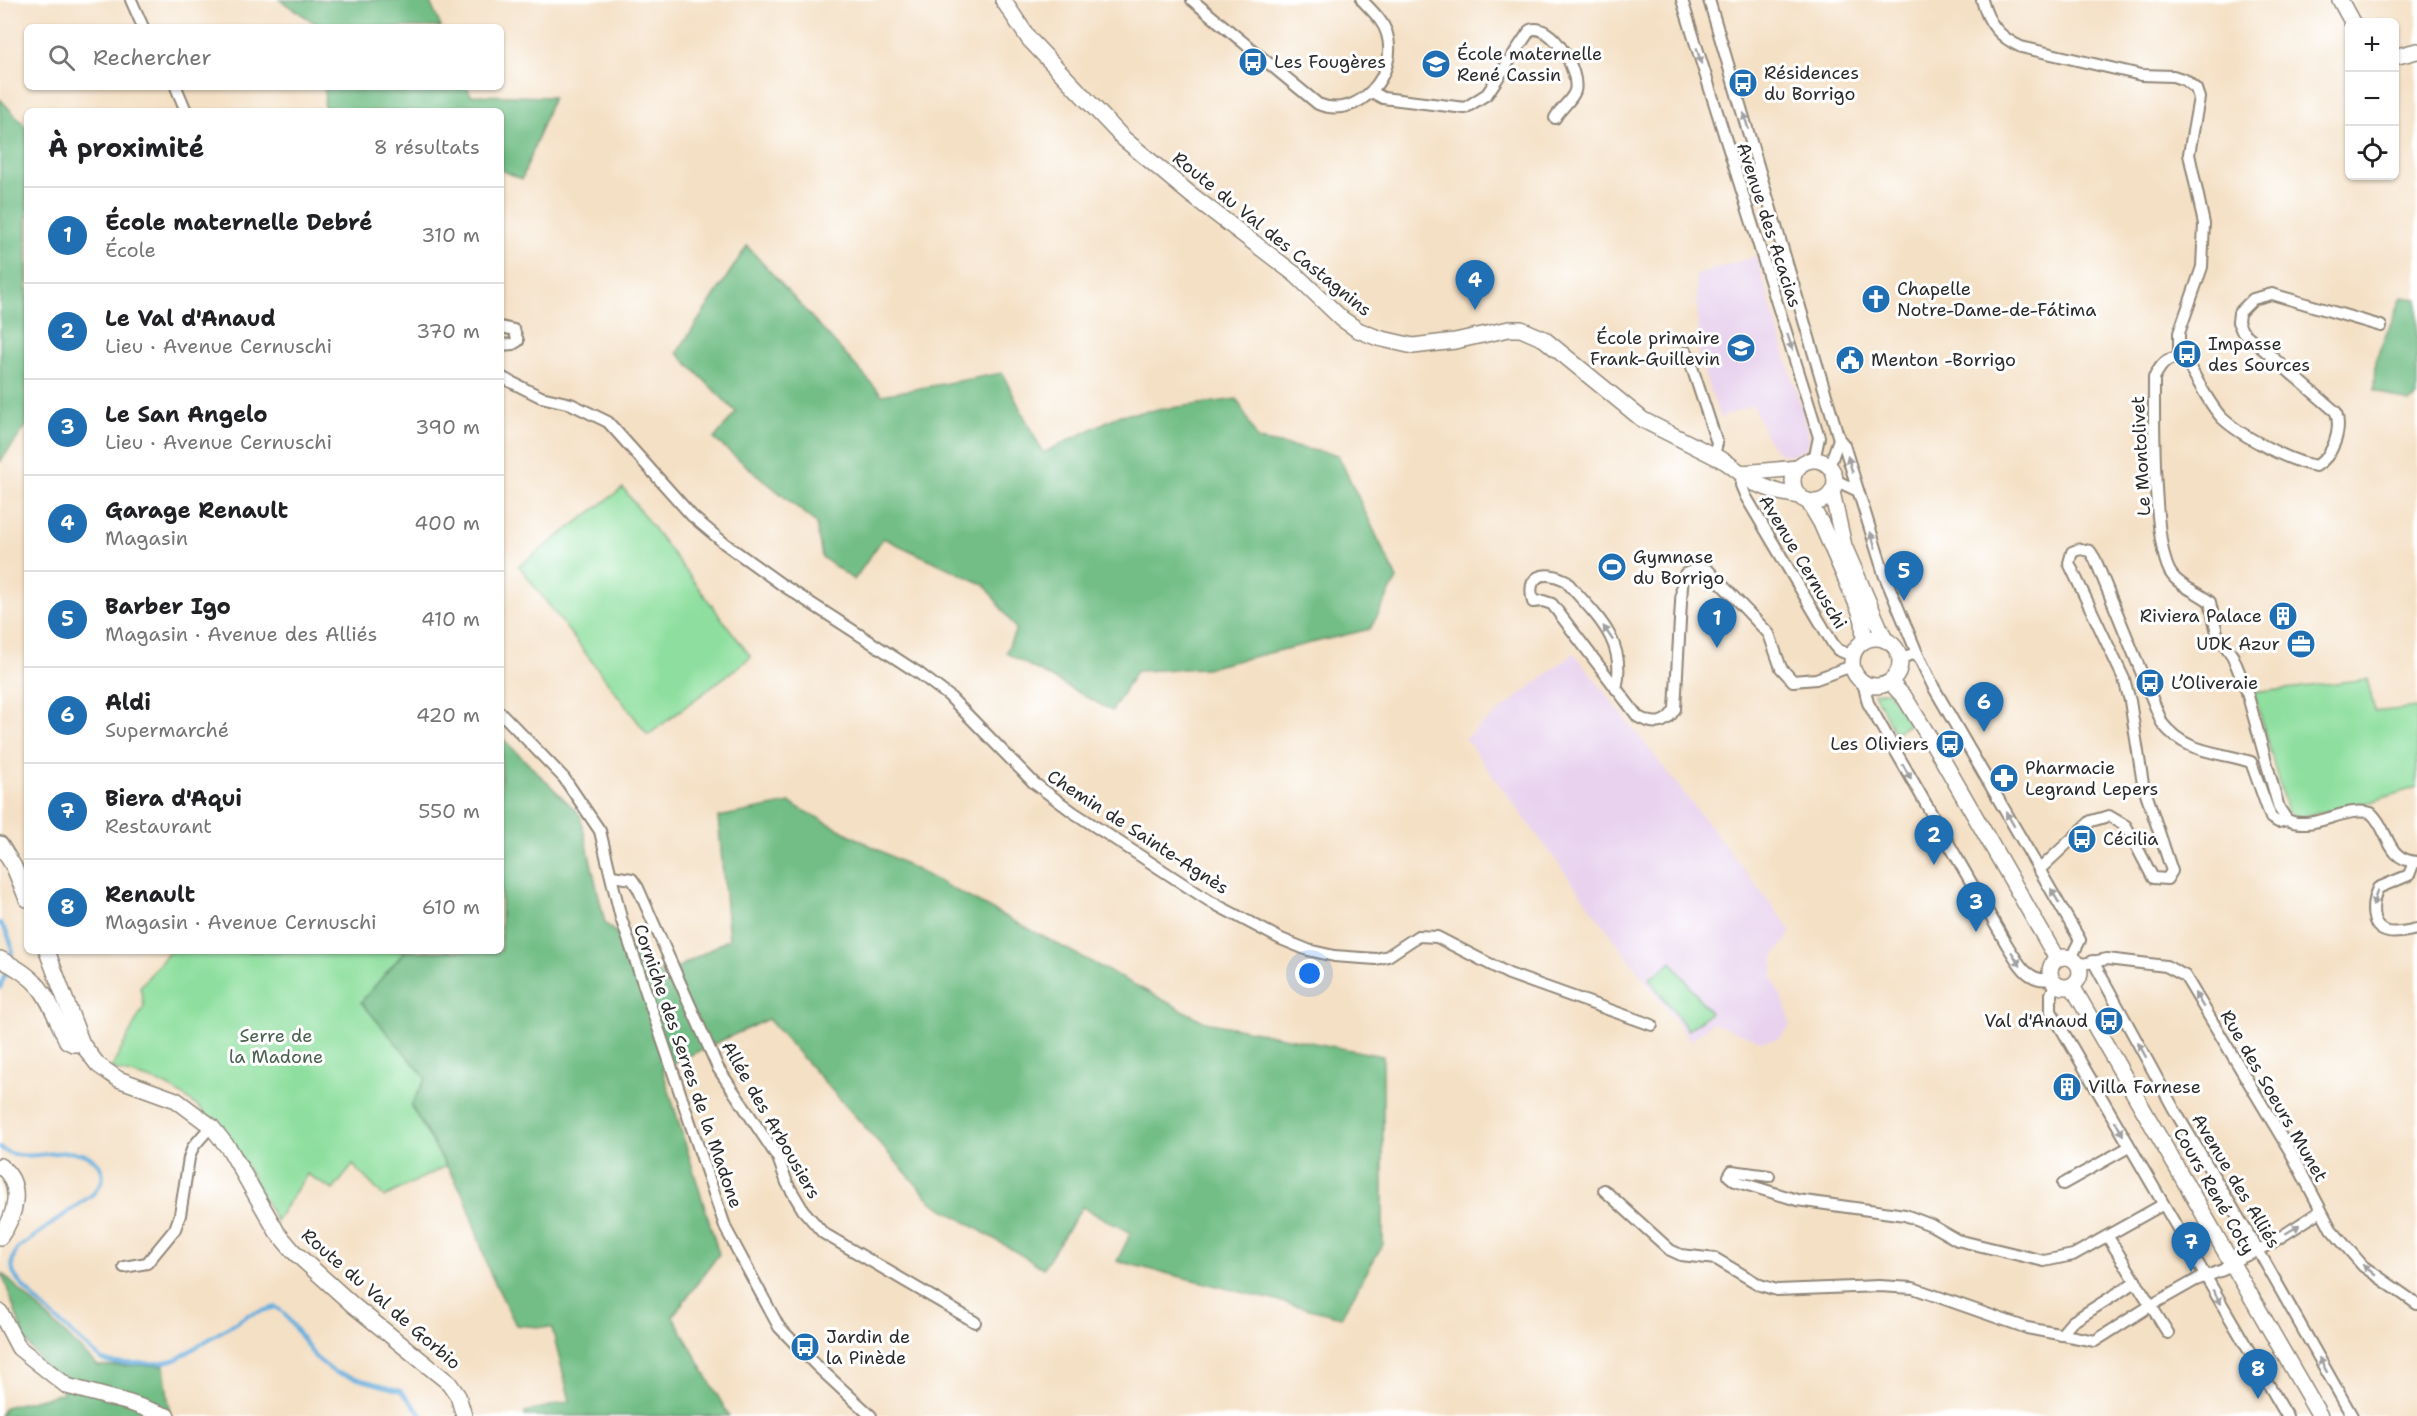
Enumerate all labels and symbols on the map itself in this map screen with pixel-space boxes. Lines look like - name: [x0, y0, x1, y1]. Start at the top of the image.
- place label: École maternelle René Cassin: [1457, 42, 1602, 87]
- bus stop icon: Les Fougères: [1237, 46, 1269, 78]
- one-way arrow: [1695, 47, 1704, 65]
- school or university icon: École maternelle René Cassin: [1420, 48, 1452, 80]
- place label: Les Fougères: [1274, 50, 1386, 74]
- place label: Résidences du Borrigo: [1764, 61, 1859, 106]
- bus stop icon: Résidences du Borrigo: [1727, 67, 1759, 99]
- one-way arrow: [1741, 112, 1750, 130]
- street label: Avenue des Acacias: [1731, 139, 1807, 311]
- street label: Route du Val des Castagnins: [1168, 146, 1376, 322]
- pin: 4: [1456, 260, 1494, 310]
- place label: Chapelle Notre-Dame-de-Fátima: [1897, 277, 2096, 322]
- church icon: Chapelle Notre-Dame-de-Fátima: [1860, 283, 1892, 315]
- place label: École primaire Frank-Guillevin: [1590, 326, 1720, 371]
- school or university icon: École primaire Frank-Guillevin: [1725, 332, 1757, 364]
- place label: Impasse des Sources: [2208, 332, 2310, 377]
- one-way arrow: [1786, 333, 1795, 351]
- bus stop icon: Impasse des Sources: [2171, 338, 2203, 370]
- public building icon: Menton -Borrigo: [1834, 344, 1866, 376]
- place label: Menton -Borrigo: [1871, 348, 2016, 372]
- street label: Le Montolivet: [2126, 395, 2156, 517]
- one-way arrow: [1844, 455, 1854, 473]
- street label: Avenue Cernuschi: [1753, 490, 1853, 634]
- one-way arrow: [1868, 531, 1877, 549]
- place label: Gymnase du Borrigo: [1633, 545, 1724, 590]
- sports icon: Gymnase du Borrigo: [1596, 551, 1628, 583]
- pin: 5: [1884, 552, 1924, 601]
- pin: 1: [1698, 598, 1736, 648]
- building icon: Riviera Palace: [2267, 600, 2299, 632]
- place label: Riviera Palace: [2140, 604, 2262, 628]
- one-way arrow: [1603, 624, 1614, 641]
- office icon: UDK Azur: [2285, 628, 2317, 660]
- place label: UDK Azur: [2196, 632, 2280, 656]
- bus stop icon: L’Oliveraie: [2134, 667, 2166, 699]
- place label: L’Oliveraie: [2171, 671, 2258, 695]
- pin: 6: [1964, 682, 2004, 732]
- bus stop icon: Les Oliviers: [1934, 728, 1966, 760]
- place label: Les Oliviers: [1830, 732, 1929, 756]
- place label: Pharmacie Legrand Lepers: [2025, 756, 2158, 801]
- pharmacy icon: Pharmacie Legrand Lepers: [1988, 762, 2020, 794]
- street label: Chemin de Sainte-Agnès: [1043, 764, 1233, 900]
- one-way arrow: [1901, 764, 1912, 780]
- one-way arrow: [2005, 810, 2015, 827]
- pin: 2: [1914, 816, 1954, 865]
- bus stop icon: Cécilia: [2066, 823, 2098, 855]
- place label: Cécilia: [2103, 827, 2159, 851]
- pin: 3: [1956, 882, 1996, 932]
- one-way arrow: [2049, 888, 2060, 904]
- one-way arrow: [2370, 889, 2380, 907]
- street label: Corniche des Serres de la Madone: [628, 921, 748, 1211]
- one-way arrow: [2010, 950, 2021, 967]
- your location: [1295, 959, 1324, 988]
- one-way arrow: [2194, 991, 2204, 1008]
- bus stop icon: Val d'Anaud: [2093, 1005, 2125, 1037]
- street label: Rue des Soeurs Munet: [2215, 1006, 2333, 1186]
- place label: Val d'Anaud: [1984, 1009, 2088, 1033]
- park label: Serre de la Madone: [229, 1024, 323, 1069]
- street label: Allée des Arbousiers: [716, 1037, 826, 1203]
- one-way arrow: [2137, 1042, 2147, 1059]
- building icon: Villa Farnese: [2051, 1071, 2083, 1103]
- place label: Villa Farnese: [2088, 1075, 2201, 1099]
- street label: Avenue des Alliés: [2186, 1109, 2286, 1253]
- one-way arrow: [2113, 1120, 2124, 1136]
- street label: Cours René Coty: [2168, 1123, 2260, 1259]
- pin: 7: [2172, 1222, 2210, 1272]
- street label: Route du Val de Gorbio: [296, 1223, 466, 1375]
- one-way arrow: [2285, 1224, 2301, 1235]
- one-way arrow: [2361, 1264, 2377, 1277]
- one-way arrow: [2211, 1289, 2222, 1305]
- place label: Jardin de la Pinède: [826, 1325, 910, 1370]
- bus stop icon: Jardin de la Pinède: [789, 1331, 821, 1363]
- pin: 8: [2238, 1350, 2278, 1399]
- one-way arrow: [2318, 1356, 2328, 1373]

